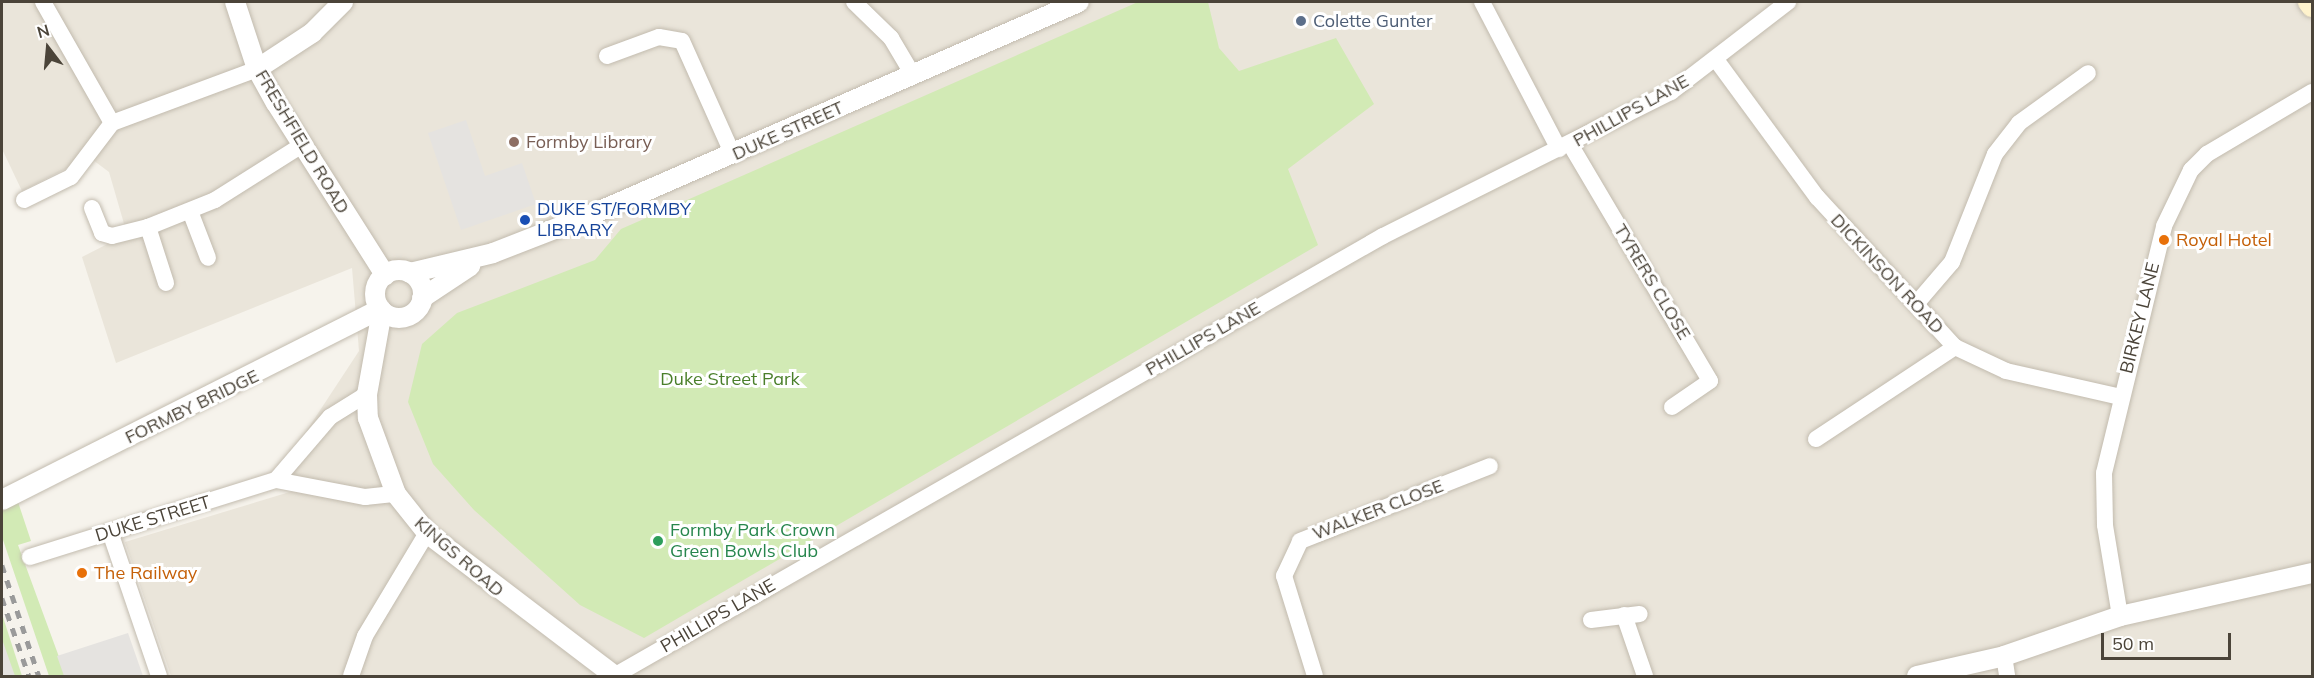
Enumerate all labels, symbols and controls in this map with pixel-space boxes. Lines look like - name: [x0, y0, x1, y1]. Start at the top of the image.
- place label: Colette Gunter: [1313, 10, 1432, 32]
- marker: Colette Gunter: [1294, 14, 1308, 28]
- north arrow: [18, 18, 78, 78]
- text: N: [34, 19, 52, 42]
- street label: FRESHFIELD ROAD: [251, 66, 353, 218]
- street label: PHILLIPS LANE: [1569, 70, 1693, 152]
- street label: DUKE STREET: [729, 97, 847, 165]
- place label: Formby Library: [526, 131, 652, 153]
- marker: Formby Library: [507, 135, 521, 149]
- place label: DUKE ST/FORMBY LIBRARY: [537, 199, 691, 242]
- street label: DICKINSON ROAD: [1826, 210, 1948, 338]
- marker: DUKE ST/FORMBY LIBRARY: [518, 213, 532, 227]
- street label: TYRERS CLOSE: [1609, 220, 1695, 344]
- place label: Royal Hotel: [2176, 229, 2272, 251]
- marker: Royal Hotel: [2157, 233, 2171, 247]
- street label: BIRKEY LANE: [2116, 260, 2164, 376]
- street label: PHILLIPS LANE: [1142, 297, 1264, 381]
- street label: FORMBY BRIDGE: [122, 365, 262, 449]
- park label: Duke Street Park: [660, 368, 800, 390]
- street label: WALKER CLOSE: [1310, 475, 1446, 545]
- street label: DUKE STREET: [93, 491, 213, 547]
- street label: KINGS ROAD: [410, 512, 508, 602]
- place label: Formby Park Crown Green Bowls Club: [670, 520, 835, 562]
- marker: Formby Park Crown Green Bowls Club: [651, 534, 665, 548]
- place label: The Railway: [94, 562, 197, 584]
- marker: The Railway: [75, 566, 89, 580]
- street label: PHILLIPS LANE: [657, 574, 779, 658]
- scale bar: [2104, 621, 2234, 659]
- text: 50 m: [2112, 632, 2154, 655]

